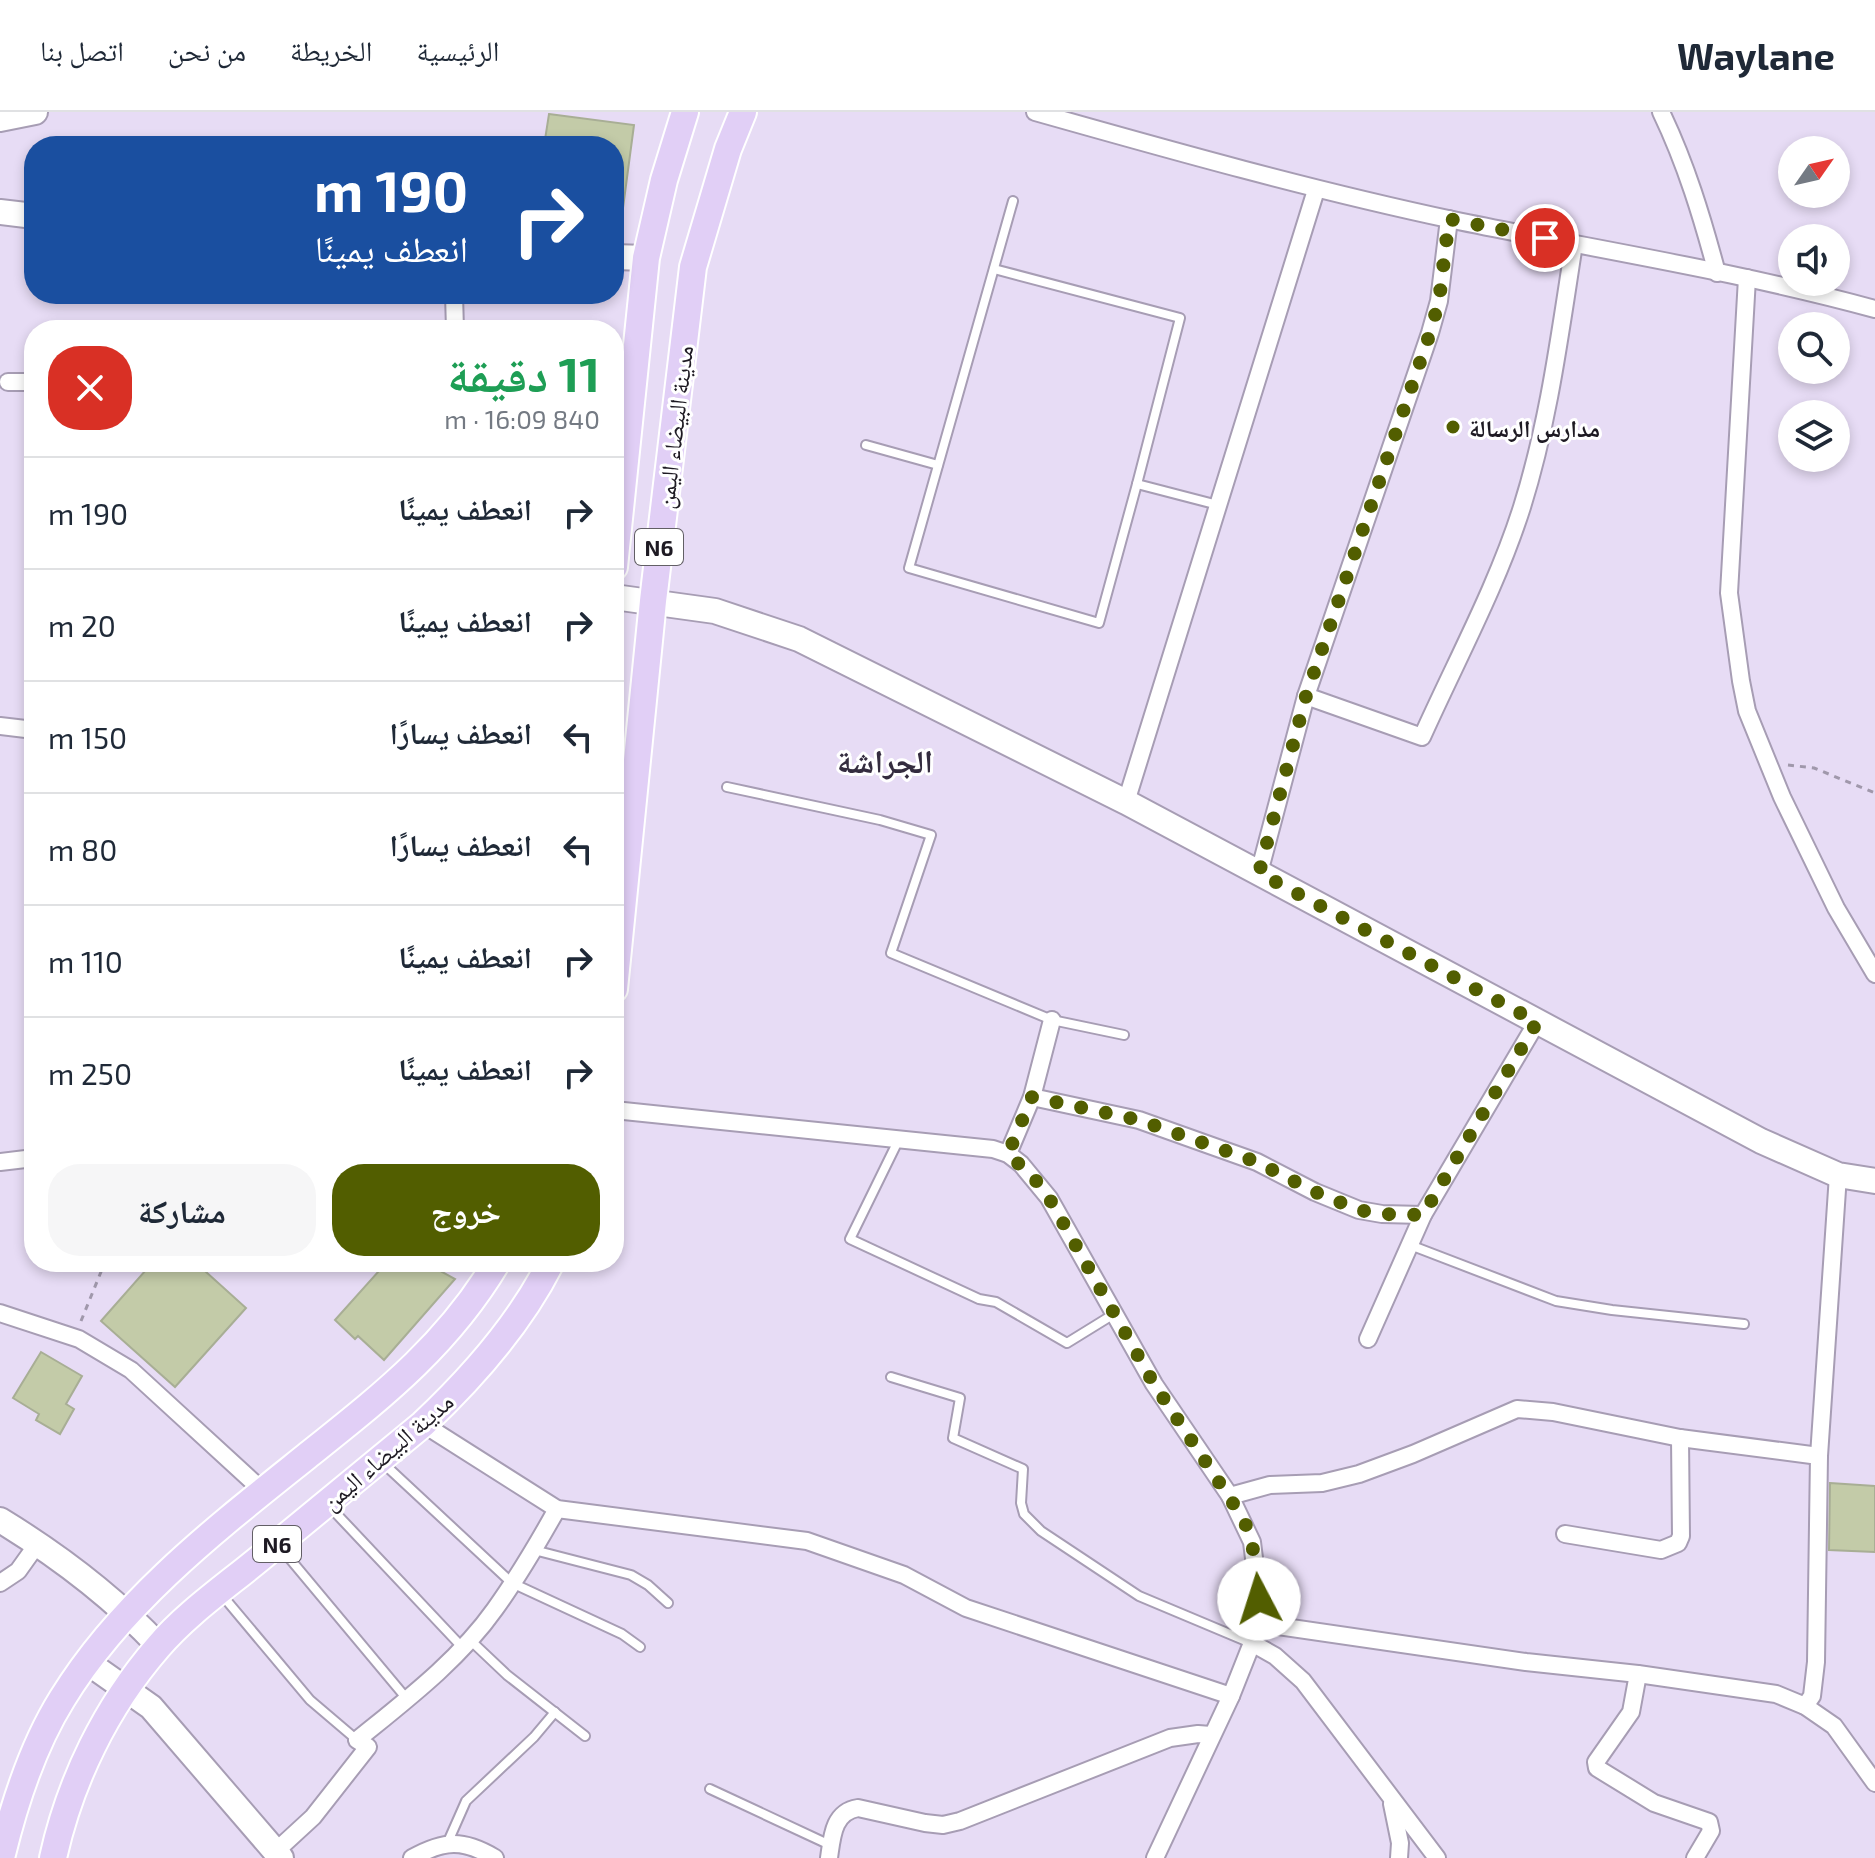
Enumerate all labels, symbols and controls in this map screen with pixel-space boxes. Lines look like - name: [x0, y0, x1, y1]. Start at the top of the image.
- text: Waylane: [1677, 32, 1835, 78]
- text: اتصل بنا: [40, 33, 124, 67]
- text: من نحن: [168, 33, 246, 67]
- text: الخريطة: [290, 33, 372, 67]
- text: الرئيسية: [416, 33, 499, 67]
- north arrow: [1778, 136, 1850, 208]
- map controls: [1778, 136, 1850, 472]
- text: 190 m: [314, 156, 468, 223]
- icon: right: [496, 168, 600, 272]
- pin: [1511, 204, 1579, 272]
- icon: arrive: [1523, 216, 1567, 260]
- button: sound: [1778, 224, 1850, 296]
- text: انعطف يمينًا: [315, 226, 468, 269]
- button: search: [1778, 312, 1850, 384]
- text: 11 دقيقة: [447, 344, 600, 402]
- street label: مدينة البيضاء اليمن: [650, 344, 699, 510]
- button: close: [48, 346, 132, 430]
- button: layers: [1778, 400, 1850, 472]
- text: 840 m · 16:09: [444, 403, 600, 434]
- place label: مدارس الرسالة: [1469, 413, 1600, 443]
- marker: مدارس الرسالة: [1444, 418, 1462, 436]
- text: انعطف يمينًا: [398, 490, 532, 526]
- icon: right: [556, 491, 600, 535]
- text: 190 m: [48, 495, 128, 531]
- road number: N6: [635, 529, 683, 565]
- text: انعطف يمينًا: [398, 602, 532, 638]
- icon: right: [556, 603, 600, 647]
- text: 20 m: [48, 607, 116, 643]
- text: انعطف يسارًا: [390, 714, 532, 750]
- icon: left: [556, 715, 600, 759]
- text: 150 m: [48, 719, 127, 755]
- district label: الجراشة: [837, 741, 933, 780]
- text: انعطف يسارًا: [390, 826, 532, 862]
- icon: left: [556, 827, 600, 871]
- text: 80 m: [48, 831, 117, 867]
- text: انعطف يمينًا: [398, 938, 532, 974]
- icon: right: [556, 939, 600, 983]
- text: 110 m: [48, 943, 123, 979]
- text: انعطف يمينًا: [398, 1050, 532, 1086]
- icon: right: [556, 1051, 600, 1095]
- text: 250 m: [48, 1055, 132, 1091]
- button: مشاركة: [48, 1164, 316, 1256]
- button: خروج: [332, 1164, 600, 1256]
- street label: مدينة البيضاء اليمن: [316, 1386, 459, 1517]
- road number: N6: [253, 1526, 301, 1562]
- position arrow: [1217, 1557, 1301, 1641]

